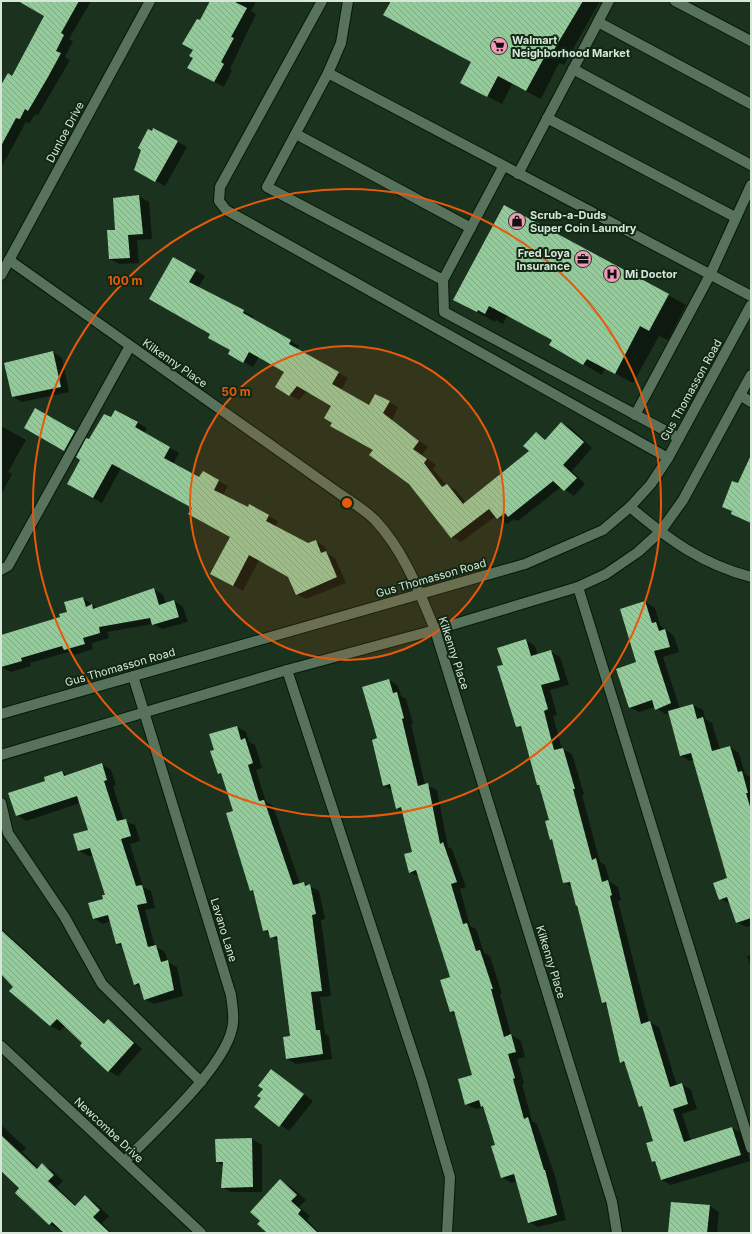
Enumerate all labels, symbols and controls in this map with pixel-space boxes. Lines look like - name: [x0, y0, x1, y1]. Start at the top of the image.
- place label: Walmart Neighborhood Market: [512, 33, 630, 60]
- supermarket icon: Walmart Neighborhood Market: [489, 36, 509, 56]
- street label: Dunloe Drive: [43, 99, 87, 165]
- place label: Scrub-a-Duds Super Coin Laundry: [530, 208, 637, 235]
- shop icon: Scrub-a-Duds Super Coin Laundry: [507, 211, 527, 231]
- place label: Fred Loya Insurance: [516, 246, 570, 273]
- office icon: Fred Loya Insurance: [573, 249, 593, 269]
- hospital icon: Mi Doctor: [602, 264, 622, 284]
- place label: Mi Doctor: [625, 267, 678, 281]
- text: 100 m: [107, 273, 143, 288]
- street label: Kilkenny Place: [140, 336, 210, 390]
- street label: Gus Thomasson Road: [657, 337, 725, 443]
- text: 50 m: [221, 384, 251, 399]
- centre of rings: [340, 496, 354, 510]
- street label: Gus Thomasson Road: [374, 556, 488, 600]
- street label: Kilkenny Place: [436, 615, 472, 691]
- street label: Gus Thomasson Road: [63, 645, 177, 689]
- street label: Lavano Lane: [208, 896, 240, 964]
- street label: Kilkenny Place: [533, 924, 569, 1000]
- street label: Newcombe Drive: [72, 1094, 146, 1166]

